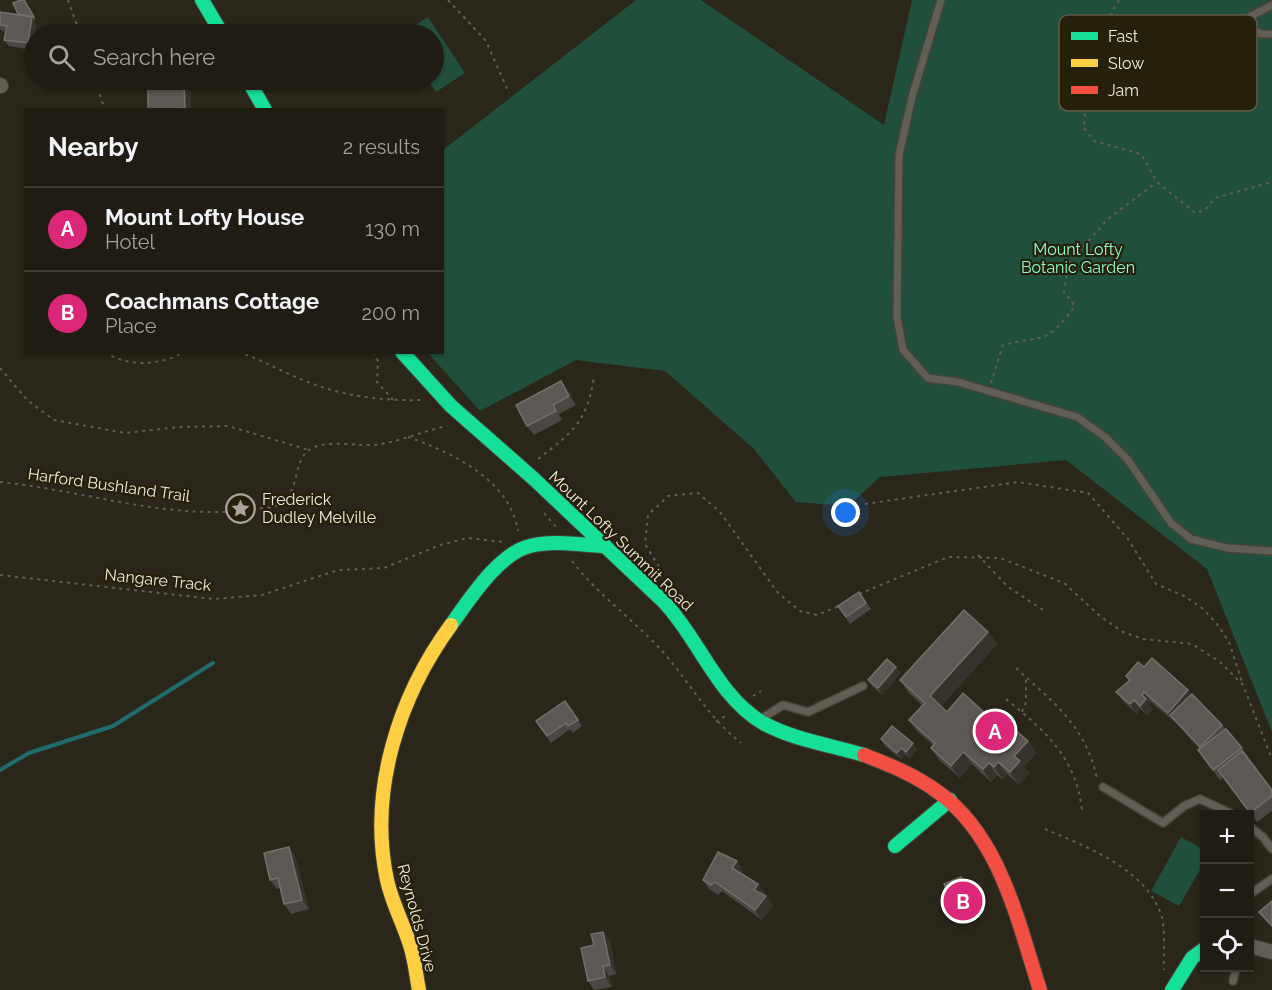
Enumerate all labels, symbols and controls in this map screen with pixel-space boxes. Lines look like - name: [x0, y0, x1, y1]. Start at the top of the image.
- legend: [1059, 15, 1257, 111]
- search box: [24, 24, 444, 90]
- text: Fast: [1108, 27, 1139, 46]
- icon: search: [45, 41, 78, 74]
- text: Search here: [93, 44, 215, 70]
- text: Slow: [1108, 54, 1144, 73]
- text: Jam: [1108, 81, 1139, 100]
- text: Nearby: [48, 132, 138, 162]
- text: 2 results: [343, 135, 420, 159]
- text: Mount Lofty House: [105, 204, 304, 230]
- text: A: [61, 217, 74, 241]
- text: 130 m: [365, 217, 420, 241]
- text: Hotel: [105, 230, 155, 254]
- park label: Mount Lofty Botanic Garden: [1021, 240, 1135, 277]
- text: Coachmans Cottage: [105, 288, 319, 314]
- text: B: [61, 301, 74, 325]
- text: 200 m: [362, 301, 420, 325]
- text: Place: [105, 314, 156, 338]
- street label: Harford Bushland Trail: [27, 464, 192, 506]
- street label: Mount Lofty Summit Road: [545, 467, 697, 615]
- place label: Frederick Dudley Melville: [262, 490, 376, 527]
- place icon: Frederick Dudley Melville: [225, 492, 257, 524]
- your location: [831, 498, 860, 527]
- street label: Nangare Track: [104, 565, 213, 595]
- pin: A: [976, 708, 1014, 754]
- map controls: [1200, 810, 1254, 972]
- button: +: [1200, 810, 1254, 864]
- street label: Reynolds Drive: [393, 862, 441, 974]
- button: −: [1200, 864, 1254, 918]
- pin: B: [944, 878, 982, 924]
- button: locate: [1200, 918, 1254, 972]

